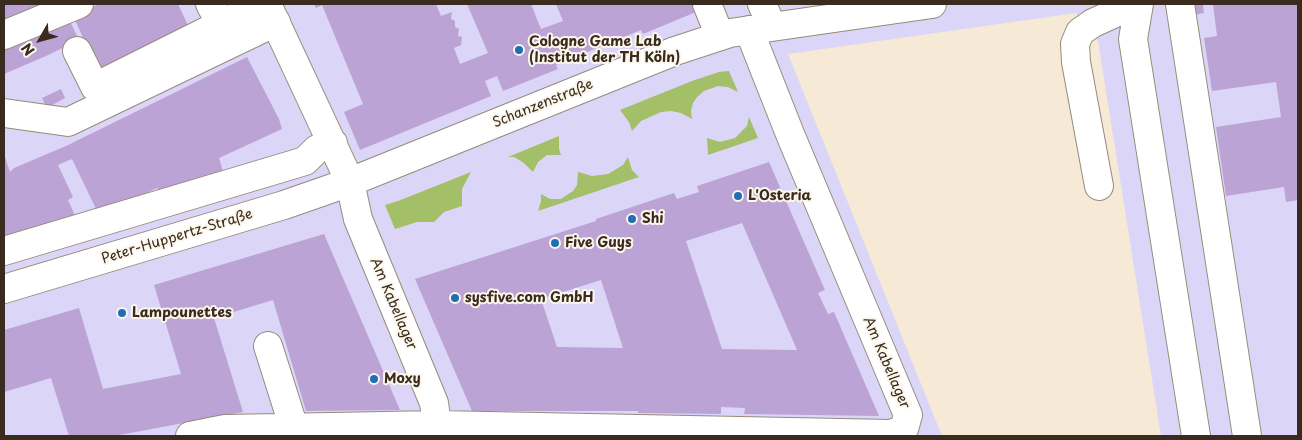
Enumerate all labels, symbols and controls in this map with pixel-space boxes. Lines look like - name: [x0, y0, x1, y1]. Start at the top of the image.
- north arrow: [15, 15, 65, 65]
- place label: Cologne Game Lab (Institut der TH Köln): [529, 34, 680, 66]
- text: N: [16, 39, 39, 60]
- marker: Cologne Game Lab (Institut der TH Köln): [513, 44, 525, 56]
- street label: Schanzenstraße: [490, 76, 596, 132]
- place label: L'Osteria: [748, 188, 811, 204]
- marker: L'Osteria: [732, 190, 744, 202]
- street label: Peter-Huppertz-Straße: [99, 206, 255, 268]
- place label: Shi: [642, 211, 664, 227]
- marker: Shi: [626, 213, 638, 225]
- place label: Five Guys: [565, 235, 632, 251]
- marker: Five Guys: [549, 237, 561, 249]
- street label: Am Kabellager: [366, 255, 420, 353]
- place label: sysfive.com GmbH: [465, 290, 593, 306]
- marker: sysfive.com GmbH: [449, 292, 461, 304]
- place label: Lampounettes: [132, 305, 232, 321]
- marker: Lampounettes: [116, 307, 128, 319]
- street label: Am Kabellager: [859, 314, 913, 412]
- place label: Moxy: [384, 371, 421, 387]
- marker: Moxy: [368, 373, 380, 385]

